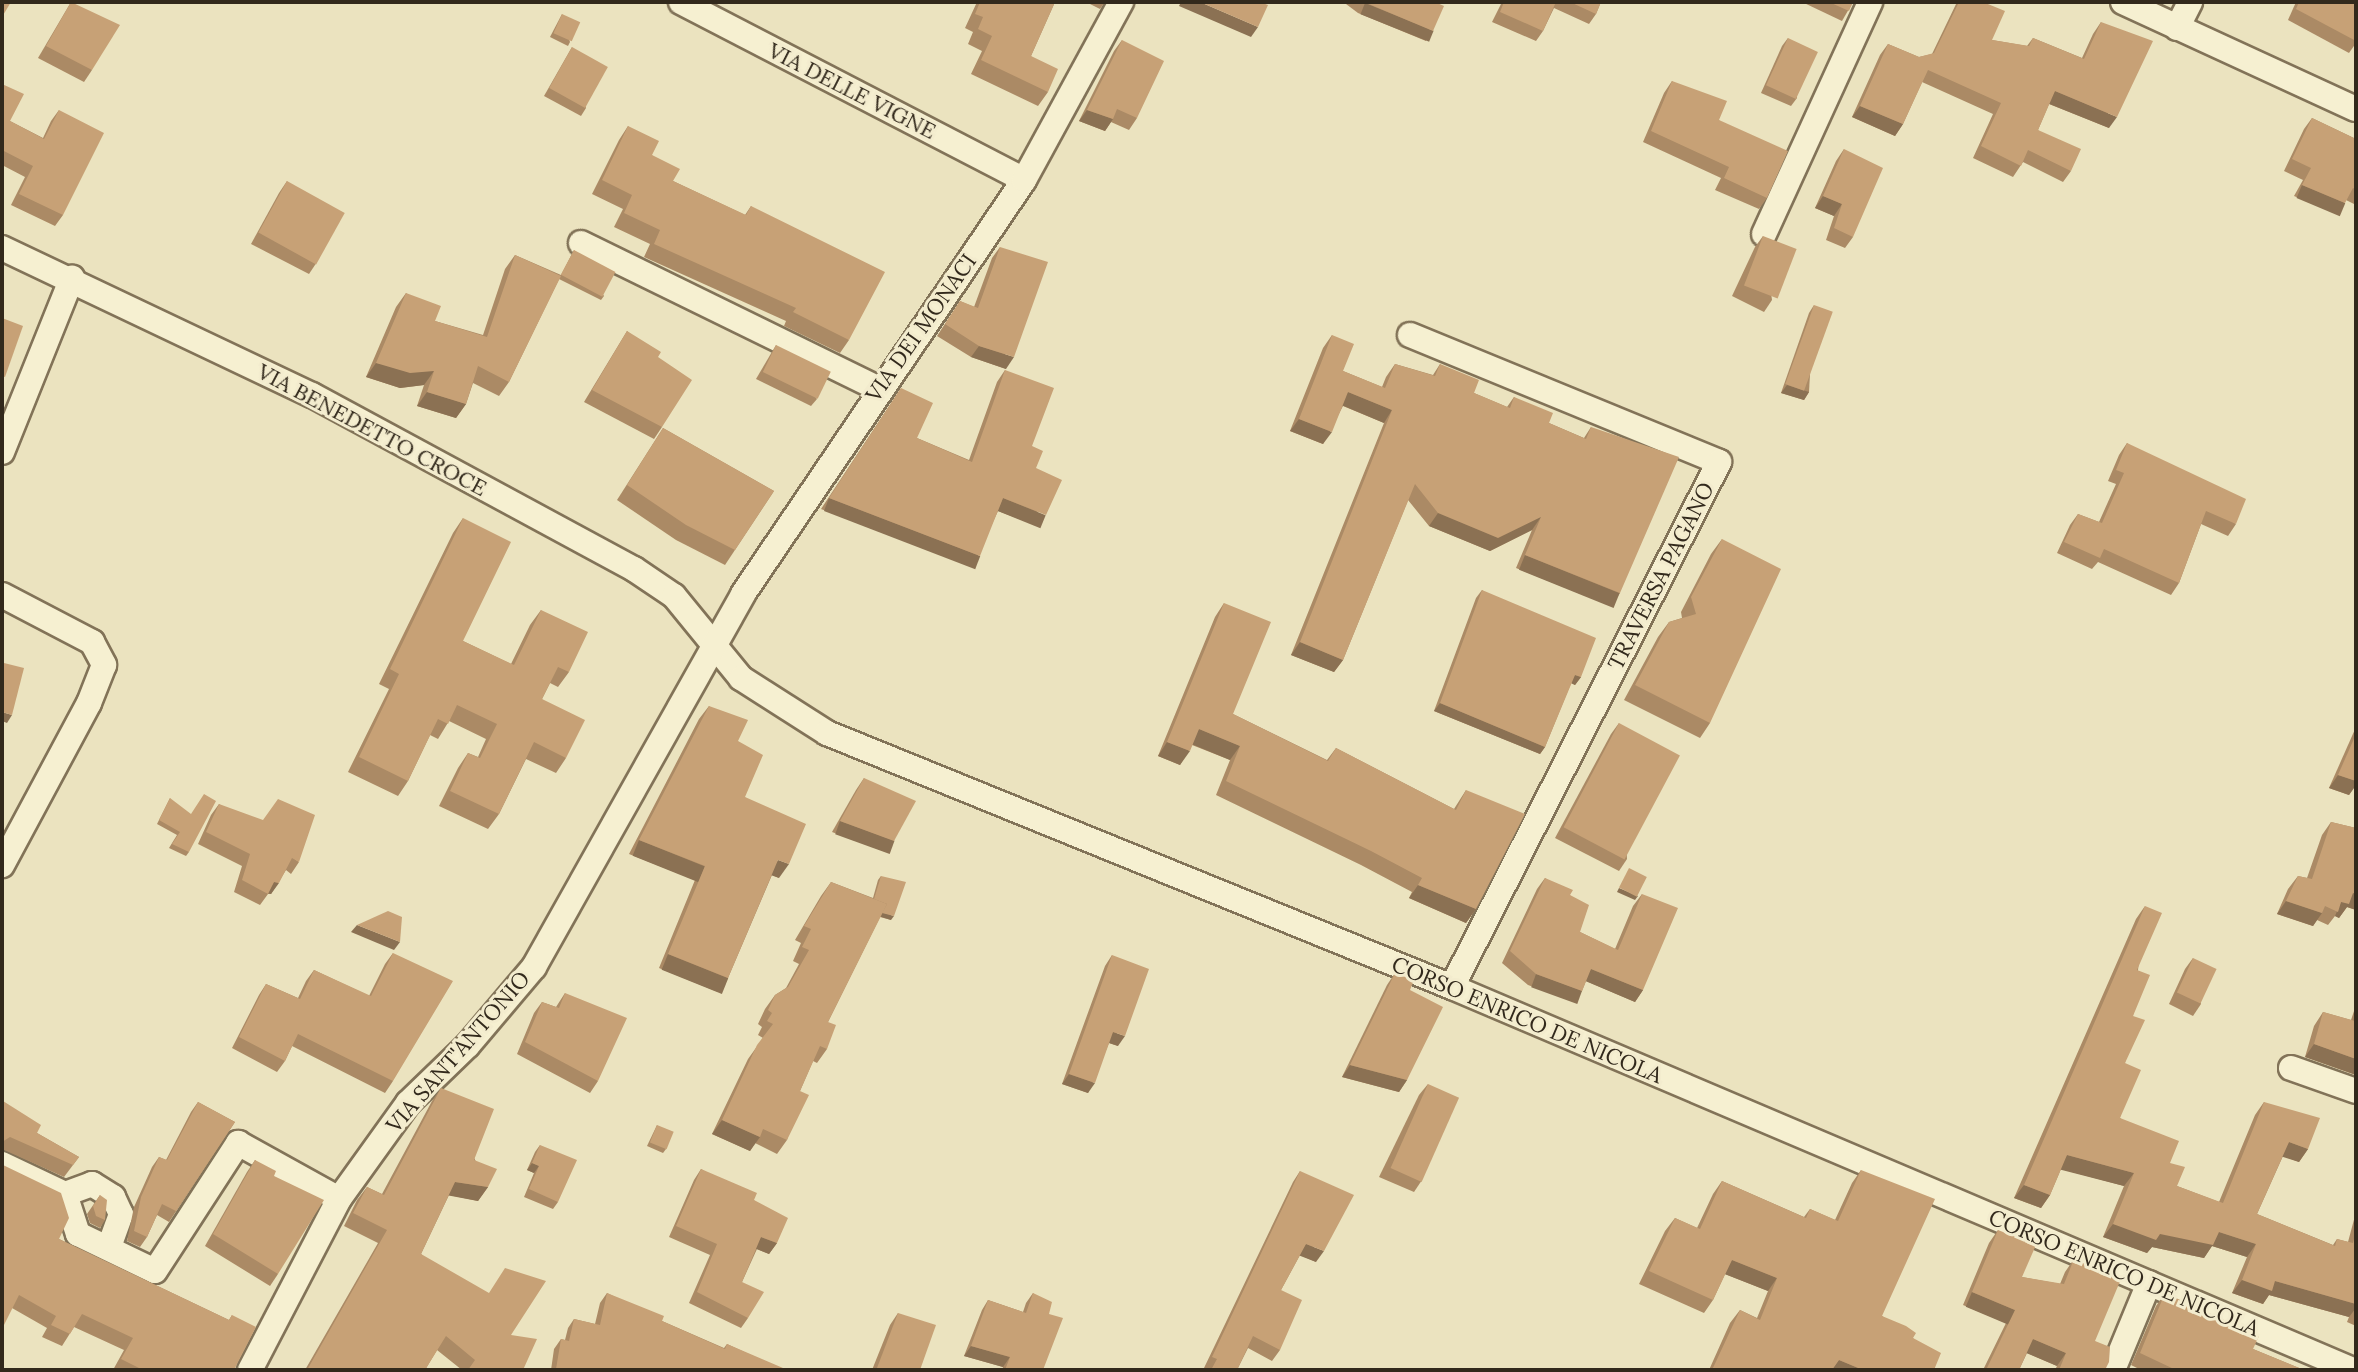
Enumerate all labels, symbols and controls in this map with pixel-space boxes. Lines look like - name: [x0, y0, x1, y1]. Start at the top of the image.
- street label: VIA DELLE VIGNE: [764, 37, 940, 145]
- street label: VIA DEI MONACI: [860, 249, 982, 407]
- street label: VIA BENEDETTO CROCE: [253, 358, 491, 502]
- street label: TRAVERSA PAGANO: [1602, 478, 1720, 674]
- street label: CORSO ENRICO DE NICOLA: [1388, 951, 1666, 1089]
- street label: VIA SANT'ANTONIO: [381, 966, 535, 1138]
- street label: CORSO ENRICO DE NICOLA: [1985, 1204, 2263, 1342]

